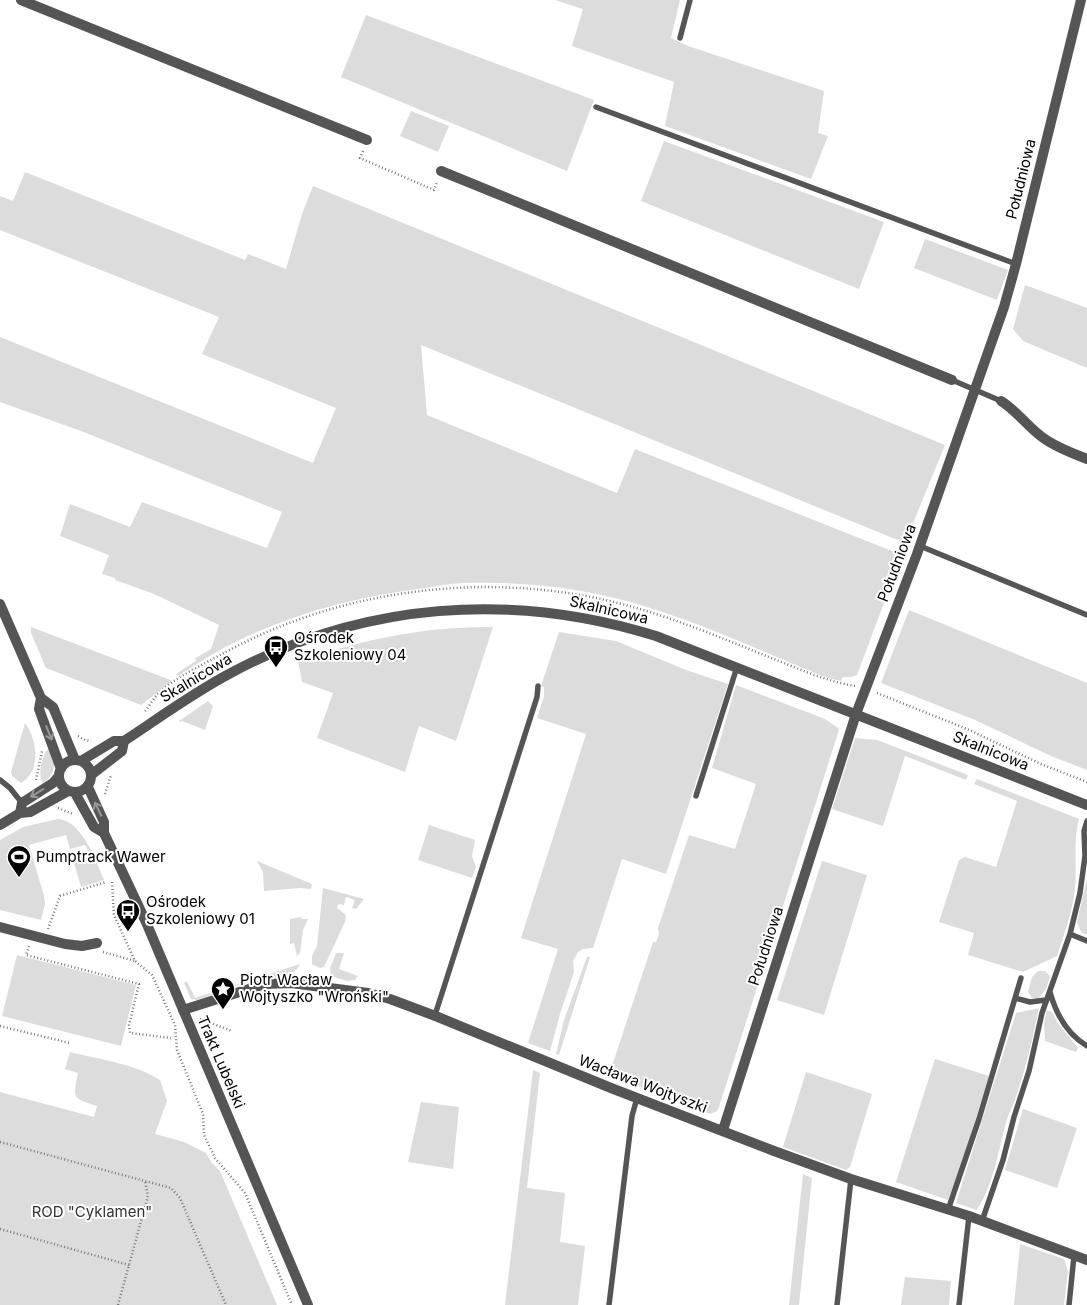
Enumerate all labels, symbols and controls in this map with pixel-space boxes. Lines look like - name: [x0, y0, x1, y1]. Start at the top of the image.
- street label: Południowa: [1001, 137, 1040, 221]
- street label: Południowa: [873, 521, 920, 605]
- street label: Skalnicowa: [568, 591, 650, 628]
- place label: Ośrodek Szkoleniowy 04: [294, 628, 406, 664]
- bus stop icon: Ośrodek Szkoleniowy 04: [263, 634, 289, 668]
- street label: Skalnicowa: [156, 649, 235, 706]
- one-way arrow: [44, 725, 54, 740]
- street label: Skalnicowa: [950, 727, 1032, 774]
- one-way arrow: [30, 788, 44, 798]
- one-way arrow: [93, 802, 103, 817]
- sports icon: Pumptrack Wawer: [6, 844, 32, 878]
- place label: Pumptrack Wawer: [36, 847, 166, 866]
- place label: Ośrodek Szkoleniowy 01: [146, 892, 255, 928]
- bus stop icon: Ośrodek Szkoleniowy 01: [115, 898, 141, 932]
- street label: Południowa: [744, 904, 787, 988]
- place label: Piotr Wacław Wojtyszko "Wroński": [240, 970, 389, 1006]
- place icon: Piotr Wacław Wojtyszko "Wroński": [210, 976, 236, 1010]
- street label: Trakt Lubelski: [193, 1013, 250, 1111]
- street label: Wacława Wojtyszki: [576, 1050, 710, 1117]
- park label: ROD "Cyklamen": [32, 1202, 152, 1221]

